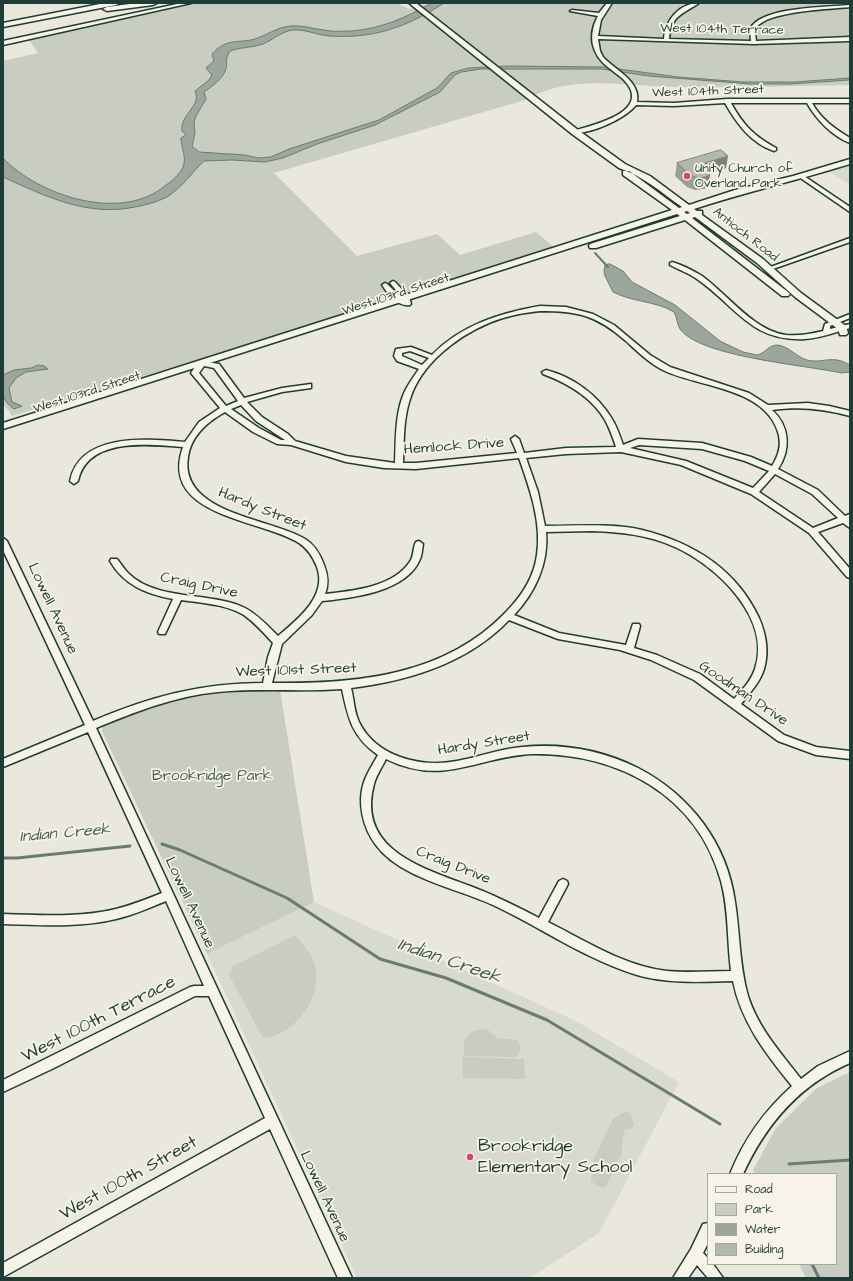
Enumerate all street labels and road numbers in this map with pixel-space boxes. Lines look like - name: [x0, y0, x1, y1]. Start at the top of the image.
- street label: West 104th Terrace: [660, 21, 784, 39]
- street label: West 104th Street: [652, 82, 764, 102]
- street label: Antioch Road: [709, 205, 781, 265]
- street label: West 103rd Street: [340, 270, 452, 320]
- street label: West 103rd Street: [31, 368, 143, 418]
- street label: Hemlock Drive: [403, 435, 505, 459]
- street label: Hardy Street: [215, 484, 309, 536]
- street label: Lowell Avenue: [23, 561, 81, 657]
- street label: Craig Drive: [159, 569, 239, 603]
- street label: Goodman Drive: [695, 657, 791, 731]
- street label: West 101st Street: [235, 660, 357, 682]
- street label: Hardy Street: [437, 728, 531, 760]
- street label: Craig Drive: [413, 843, 493, 889]
- street label: Lowell Avenue: [160, 855, 218, 951]
- street label: West 100th Terrace: [18, 972, 180, 1068]
- street label: West 100th Street: [56, 1132, 202, 1226]
- street label: Lowell Avenue: [295, 1149, 353, 1245]

